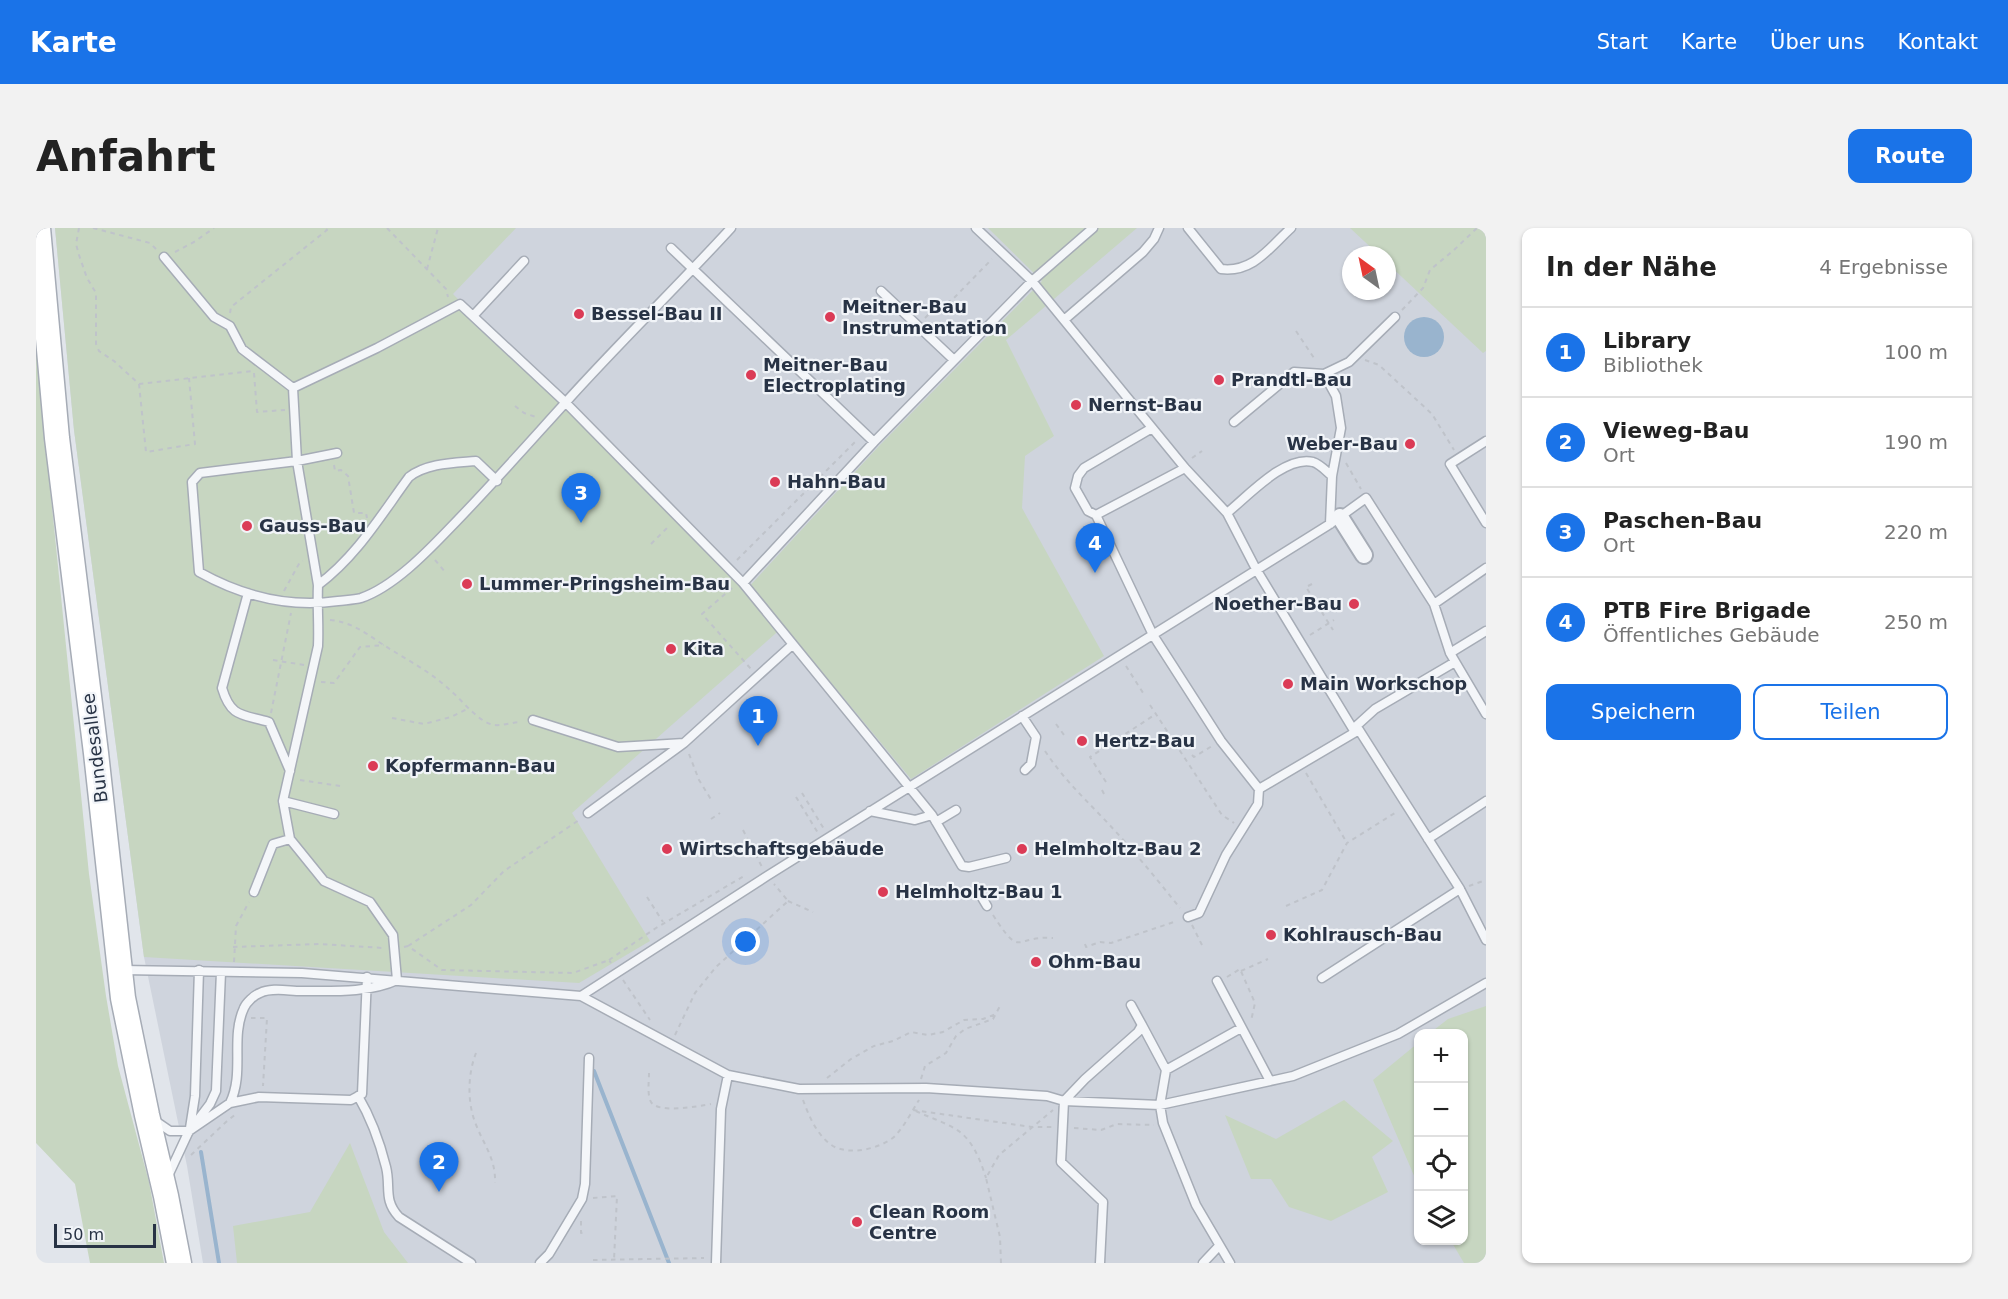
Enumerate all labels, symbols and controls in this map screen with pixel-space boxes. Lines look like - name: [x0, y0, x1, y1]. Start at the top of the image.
- text: Karte: [30, 26, 117, 59]
- text: Start: [1597, 30, 1648, 54]
- text: Karte: [1681, 30, 1737, 54]
- text: Über uns: [1770, 30, 1865, 54]
- text: Kontakt: [1898, 30, 1978, 54]
- button: Route: [1848, 129, 1972, 183]
- text: Anfahrt: [36, 132, 216, 181]
- north arrow: [1342, 246, 1396, 300]
- text: In der Nähe: [1546, 252, 1717, 282]
- text: 4 Ergebnisse: [1819, 255, 1948, 279]
- place label: Meitner-Bau Instrumentation: [842, 296, 1007, 338]
- place label: Bessel-Bau II: [591, 303, 723, 324]
- marker: Bessel-Bau II: [572, 307, 586, 321]
- marker: Meitner-Bau Instrumentation: [823, 310, 837, 324]
- text: Library: [1603, 328, 1691, 353]
- text: 1: [1559, 340, 1572, 364]
- text: 100 m: [1884, 340, 1948, 364]
- text: Bibliothek: [1603, 353, 1703, 377]
- place label: Meitner-Bau Electroplating: [763, 354, 906, 396]
- marker: Meitner-Bau Electroplating: [744, 368, 758, 382]
- place label: Prandtl-Bau: [1231, 369, 1352, 390]
- marker: Prandtl-Bau: [1212, 373, 1226, 387]
- place label: Nernst-Bau: [1088, 394, 1202, 415]
- marker: Nernst-Bau: [1069, 398, 1083, 412]
- text: Vieweg-Bau: [1603, 418, 1750, 443]
- text: 2: [1559, 430, 1572, 454]
- text: 190 m: [1884, 430, 1948, 454]
- place label: Weber-Bau: [1286, 433, 1398, 454]
- marker: Weber-Bau: [1403, 437, 1417, 451]
- text: Ort: [1603, 443, 1635, 467]
- place label: Hahn-Bau: [787, 471, 886, 492]
- pin: 3: [562, 474, 600, 523]
- marker: Hahn-Bau: [768, 475, 782, 489]
- text: Paschen-Bau: [1603, 508, 1762, 533]
- place label: Gauss-Bau: [259, 515, 366, 536]
- marker: Gauss-Bau: [240, 519, 254, 533]
- text: 3: [1559, 520, 1572, 544]
- text: 220 m: [1884, 520, 1948, 544]
- pin: 4: [1076, 524, 1114, 573]
- text: Ort: [1603, 533, 1635, 557]
- place label: Lummer-Pringsheim-Bau: [479, 573, 730, 594]
- marker: Lummer-Pringsheim-Bau: [460, 577, 474, 591]
- place label: Noether-Bau: [1214, 593, 1342, 614]
- marker: Noether-Bau: [1347, 597, 1361, 611]
- text: PTB Fire Brigade: [1603, 598, 1811, 623]
- text: 4: [1559, 610, 1572, 634]
- text: 250 m: [1884, 610, 1948, 634]
- text: Öffentliches Gebäude: [1603, 623, 1820, 647]
- place label: Kita: [683, 638, 724, 659]
- marker: Kita: [664, 642, 678, 656]
- place label: Main Workschop: [1300, 673, 1467, 694]
- marker: Main Workschop: [1281, 677, 1295, 691]
- button: Speichern: [1546, 684, 1741, 740]
- button: Teilen: [1753, 684, 1948, 740]
- street label: Bundesallee: [77, 692, 112, 804]
- pin: 1: [738, 696, 778, 746]
- place label: Hertz-Bau: [1094, 730, 1195, 751]
- marker: Hertz-Bau: [1075, 734, 1089, 748]
- place label: Kopfermann-Bau: [385, 755, 555, 776]
- marker: Kopfermann-Bau: [366, 759, 380, 773]
- place label: Wirtschaftsgebäude: [679, 838, 884, 859]
- place label: Helmholtz-Bau 2: [1034, 838, 1202, 859]
- marker: Wirtschaftsgebäude: [660, 842, 674, 856]
- marker: Helmholtz-Bau 2: [1015, 842, 1029, 856]
- place label: Helmholtz-Bau 1: [895, 881, 1063, 902]
- marker: Helmholtz-Bau 1: [876, 885, 890, 899]
- place label: Kohlrausch-Bau: [1283, 924, 1442, 945]
- your location: [731, 927, 760, 956]
- marker: Kohlrausch-Bau: [1264, 928, 1278, 942]
- place label: Ohm-Bau: [1048, 951, 1141, 972]
- marker: Ohm-Bau: [1029, 955, 1043, 969]
- map controls: [1414, 1029, 1468, 1245]
- button: +: [1414, 1029, 1468, 1083]
- button: −: [1414, 1083, 1468, 1137]
- button: locate: [1414, 1137, 1468, 1191]
- pin: 2: [420, 1142, 458, 1192]
- button: layers: [1414, 1191, 1468, 1245]
- place label: Clean Room Centre: [869, 1201, 989, 1243]
- marker: Clean Room Centre: [850, 1215, 864, 1229]
- scale bar: [54, 1221, 156, 1248]
- text: 50 m: [63, 1225, 104, 1244]

